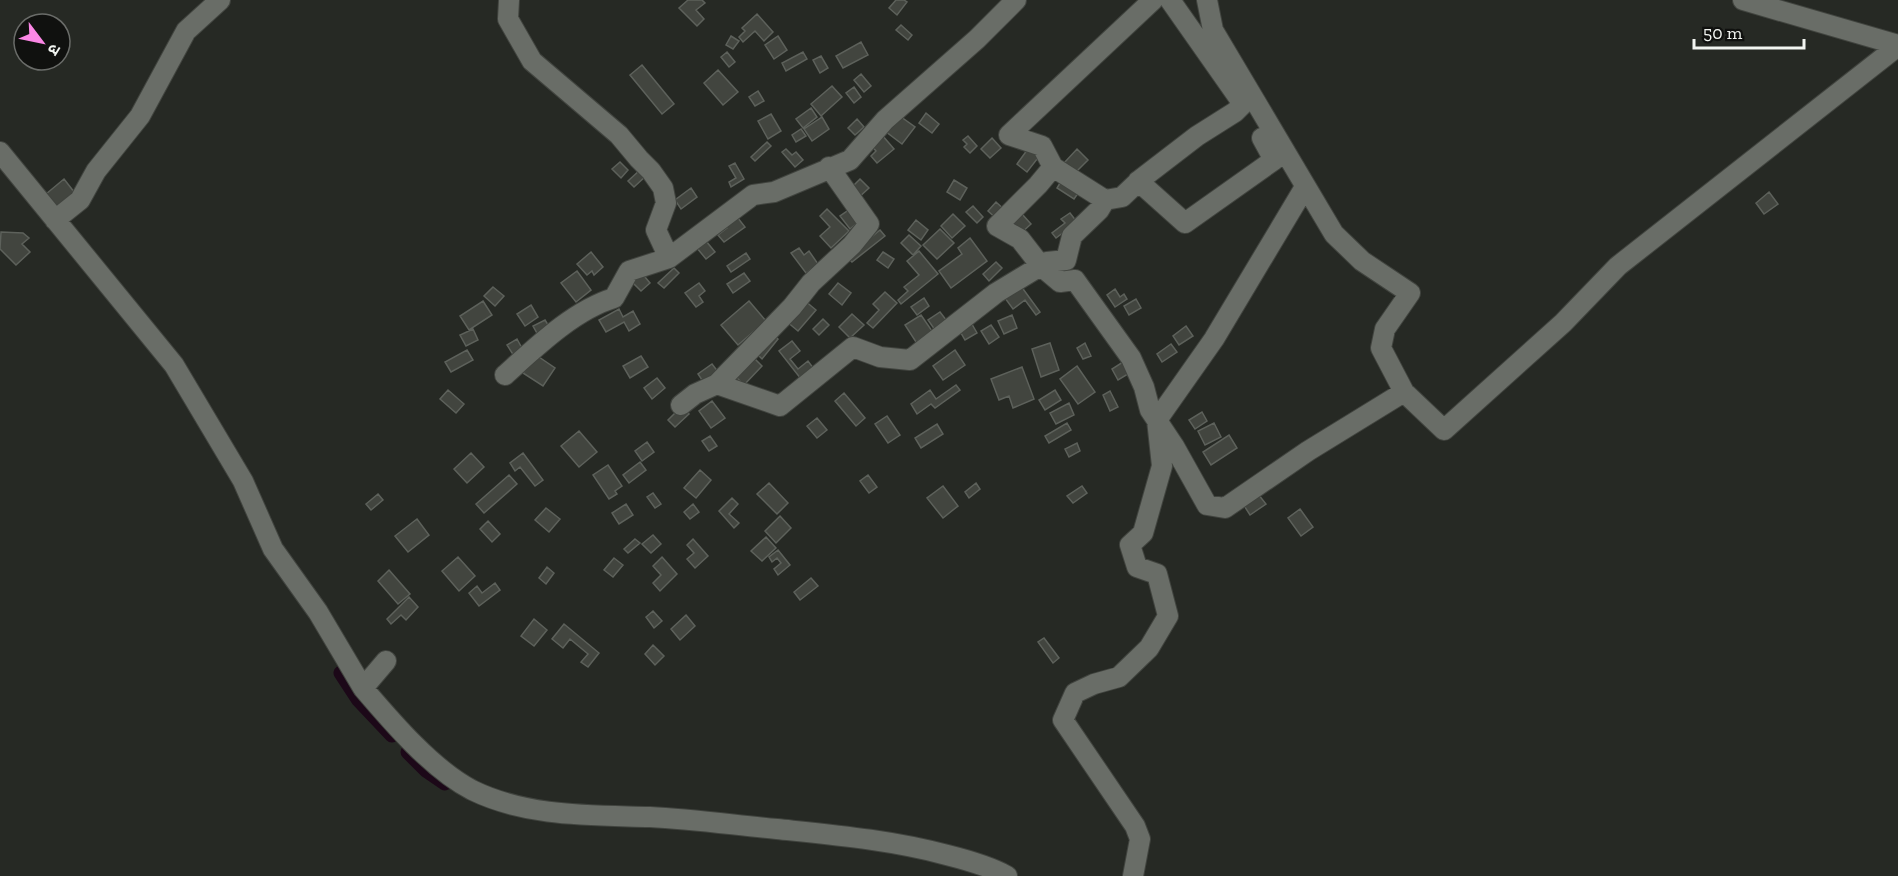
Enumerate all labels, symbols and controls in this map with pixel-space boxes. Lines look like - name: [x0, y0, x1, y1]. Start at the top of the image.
- north arrow: [12, 12, 72, 72]
- scale bar: [1694, 12, 1804, 50]
- text: 50 m: [1703, 22, 1743, 44]
- text: उ: [43, 41, 65, 59]

